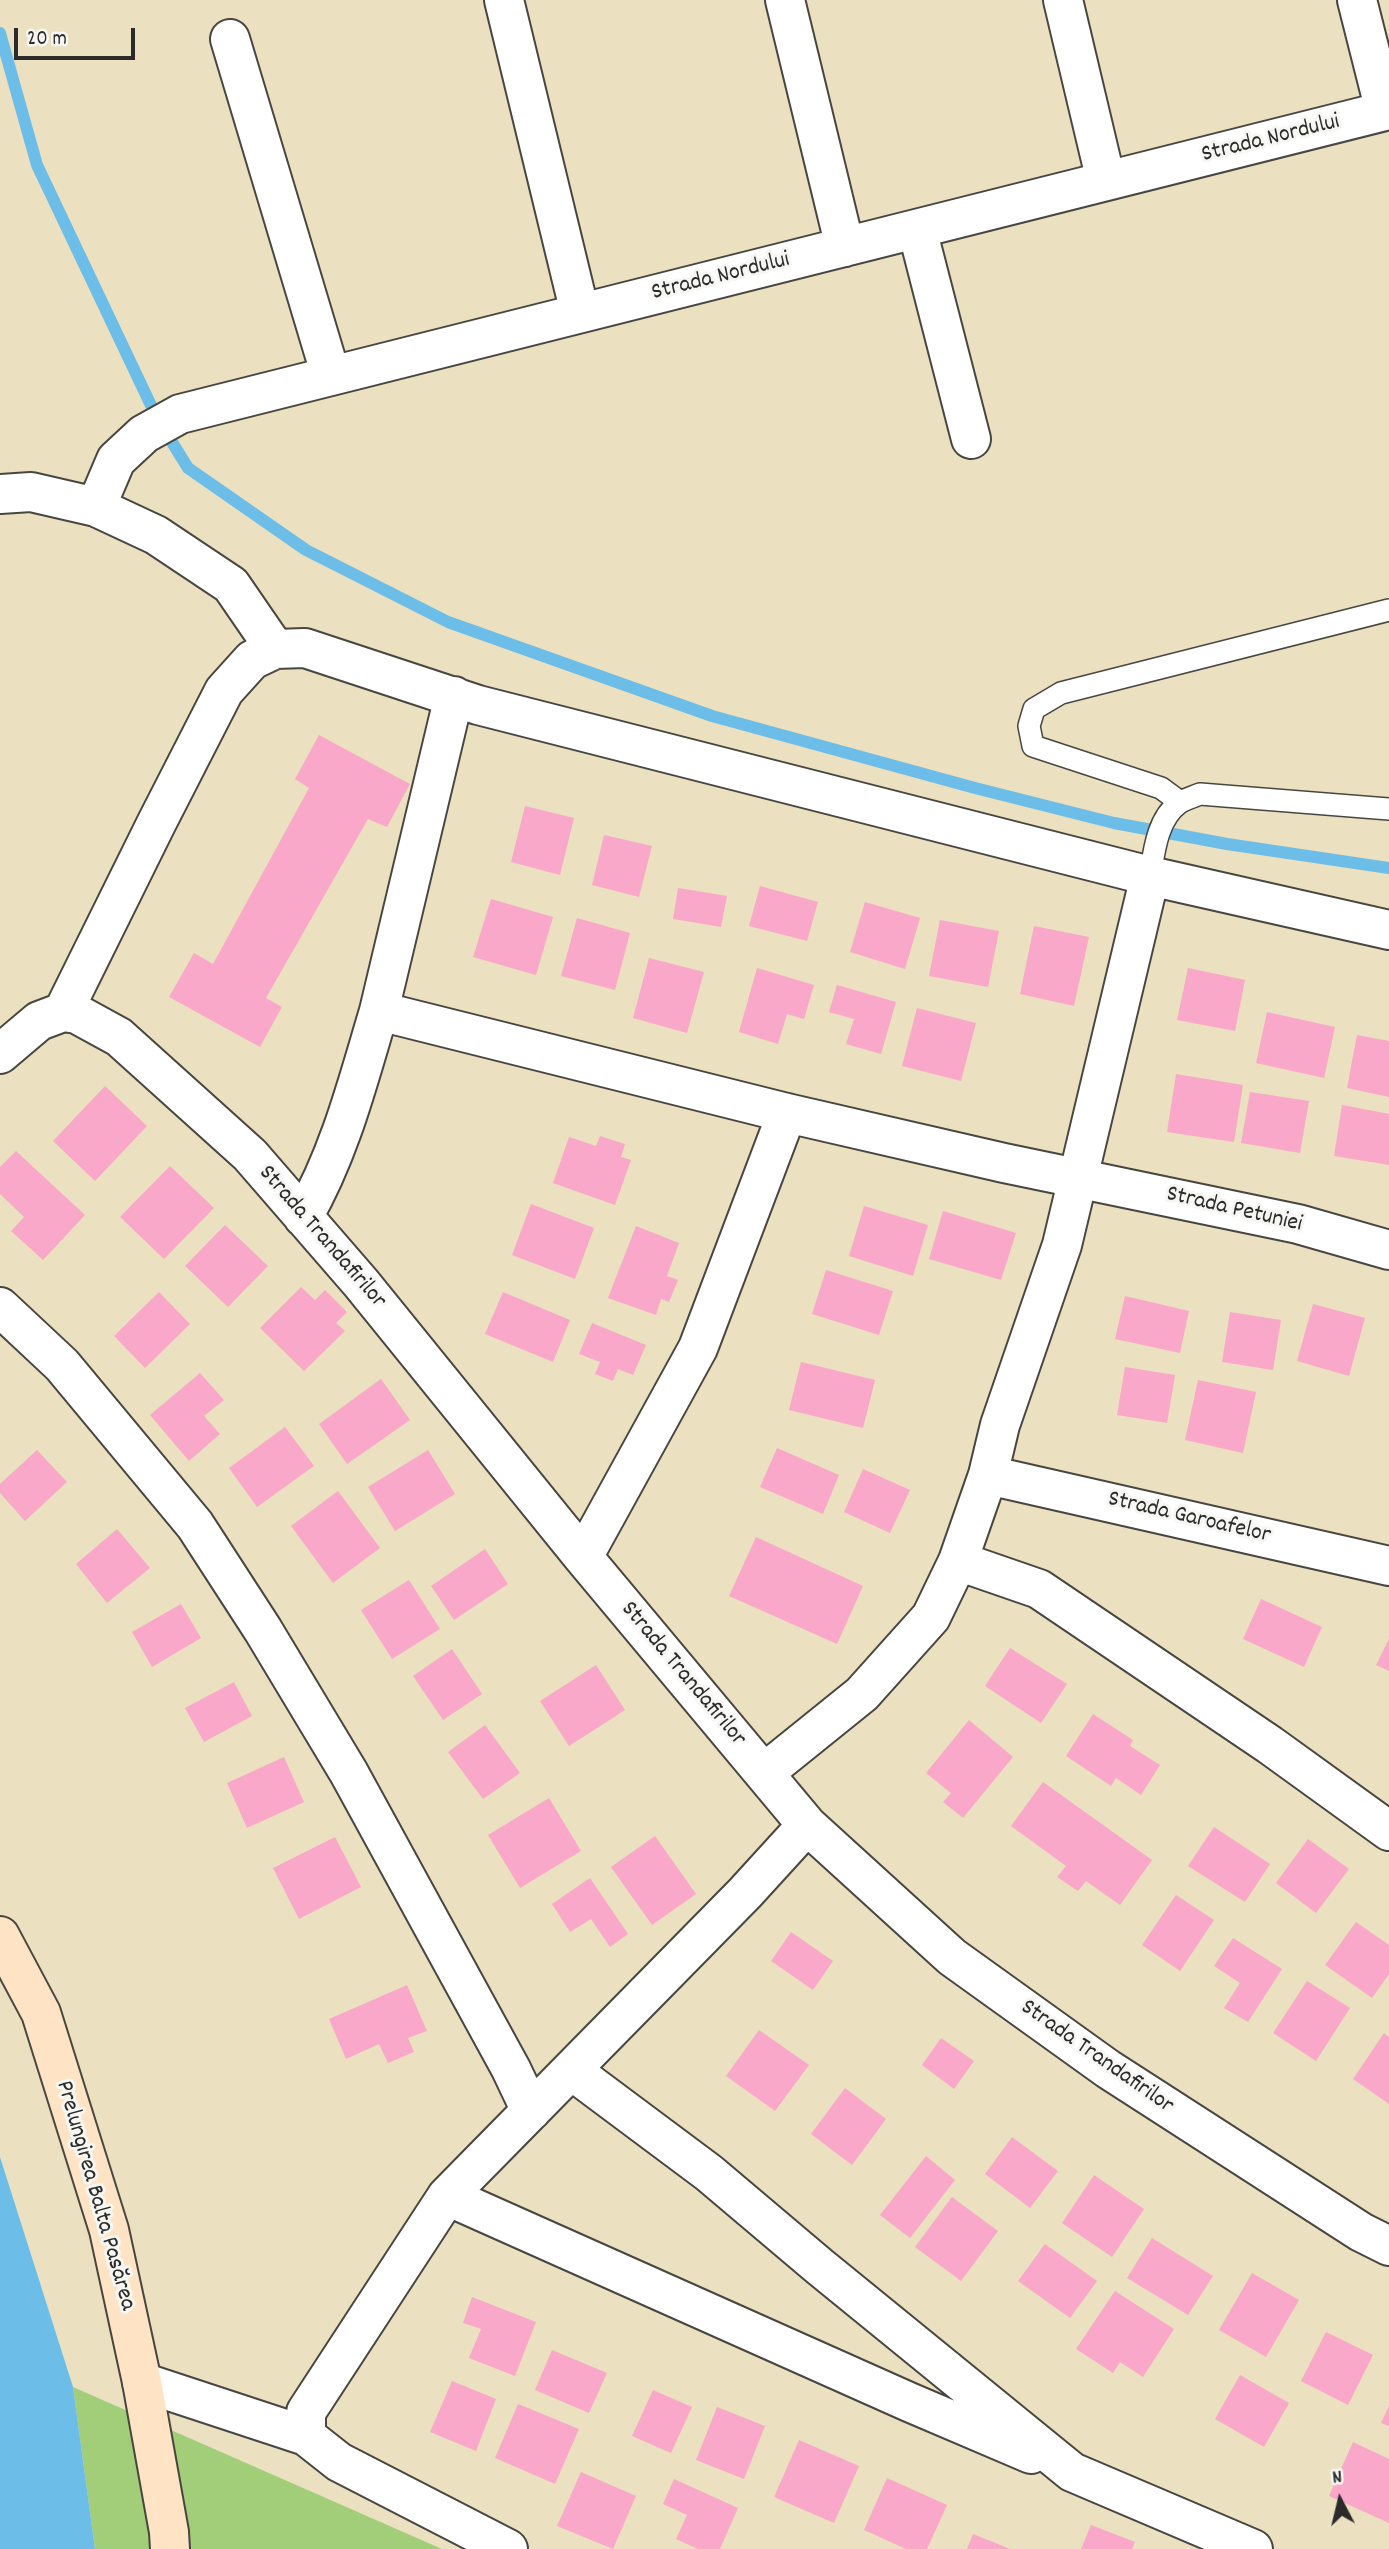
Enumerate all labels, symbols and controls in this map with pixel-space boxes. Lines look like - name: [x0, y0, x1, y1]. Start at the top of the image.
- scale bar: [18, 14, 138, 58]
- text: 20 m: [27, 25, 67, 55]
- street label: Strada Nordului: [1199, 109, 1343, 171]
- street label: Strada Nordului: [649, 247, 793, 309]
- street label: Strada Trandafirilor: [251, 1160, 391, 1316]
- street label: Strada Petuniei: [1163, 1181, 1305, 1241]
- street label: Strada Garoafelor: [1105, 1486, 1273, 1552]
- street label: Strada Trandafirilor: [613, 1597, 751, 1753]
- street label: Strada Trandafirilor: [1014, 1994, 1178, 2122]
- street label: Prelungirea Balta Pasărea: [47, 2078, 141, 2314]
- north arrow: [1305, 2465, 1375, 2535]
- text: N: [1331, 2465, 1344, 2493]

